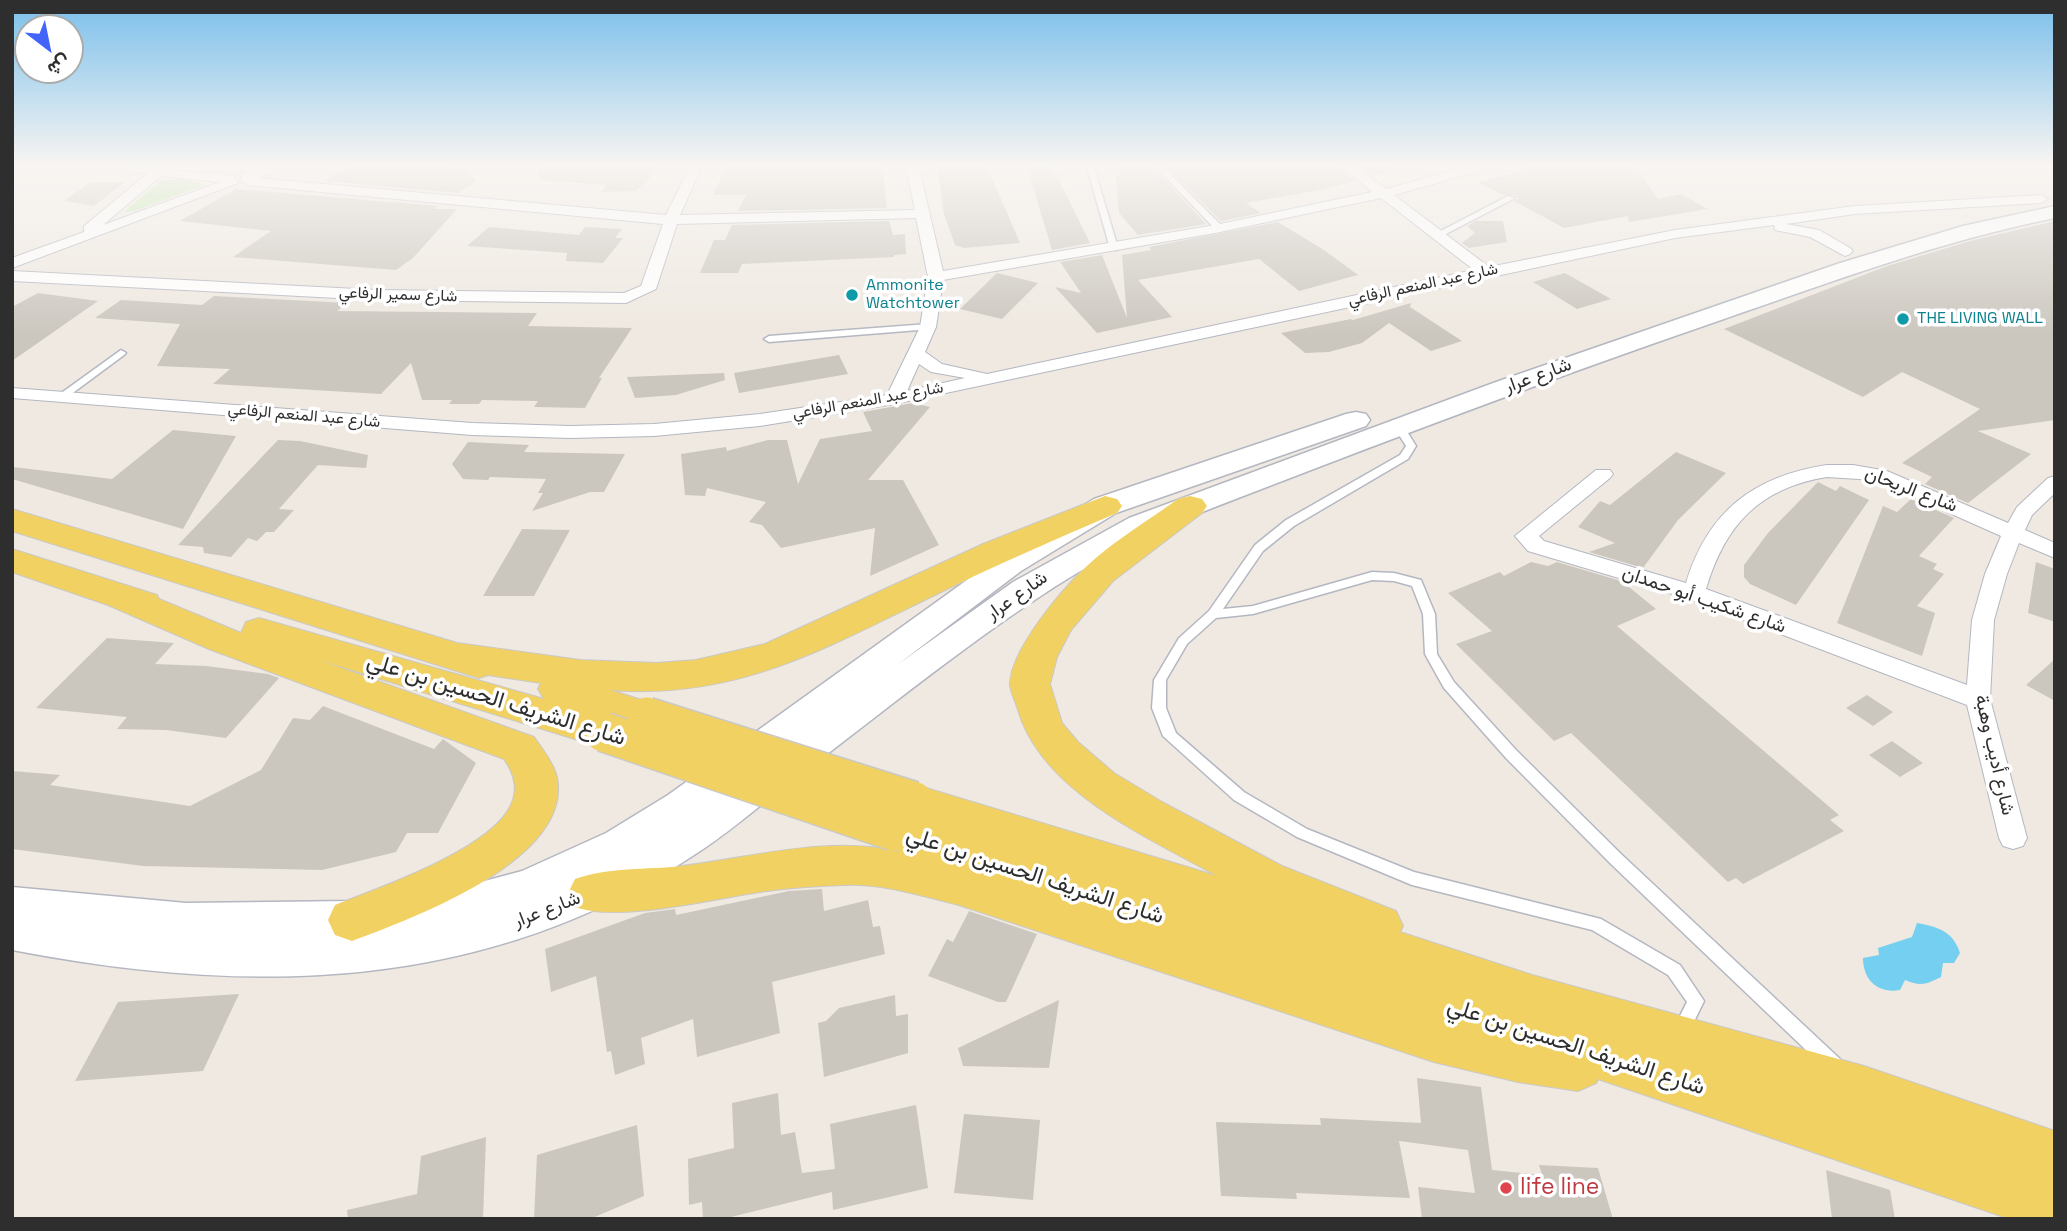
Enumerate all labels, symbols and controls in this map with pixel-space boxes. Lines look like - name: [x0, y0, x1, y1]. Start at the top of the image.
- north arrow: [14, 14, 84, 84]
- text: ش: [43, 49, 76, 82]
- street label: شارع عبد المنعم الرفاعي: [1346, 260, 1500, 310]
- place label: Ammonite Watchtower: [866, 276, 960, 314]
- street label: شارع سمير الرفاعي: [339, 283, 457, 307]
- marker: Ammonite Watchtower: [844, 287, 860, 303]
- place label: THE LIVING WALL: [1917, 309, 2043, 329]
- marker: THE LIVING WALL: [1895, 311, 1911, 327]
- street label: شارع عرار: [1501, 353, 1575, 399]
- street label: شارع عبد المنعم الرفاعي: [791, 378, 945, 424]
- street label: شارع عبد المنعم الرفاعي: [227, 400, 381, 432]
- street label: شارع الريحان: [1862, 462, 1960, 518]
- street label: شارع شكيب أبو حمدان: [1619, 561, 1789, 639]
- street label: شارع عرار: [982, 567, 1052, 625]
- street label: شارع الشريف الحسين بن علي: [363, 647, 629, 753]
- street label: شارع أديب وهبة: [1969, 692, 2019, 818]
- street label: شارع الشريف الحسين بن علي: [903, 821, 1167, 931]
- street label: شارع عرار: [510, 887, 584, 933]
- street label: شارع الشريف الحسين بن علي: [1444, 992, 1708, 1102]
- place label: life line: [1520, 1174, 1599, 1202]
- marker: life line: [1498, 1180, 1514, 1196]

